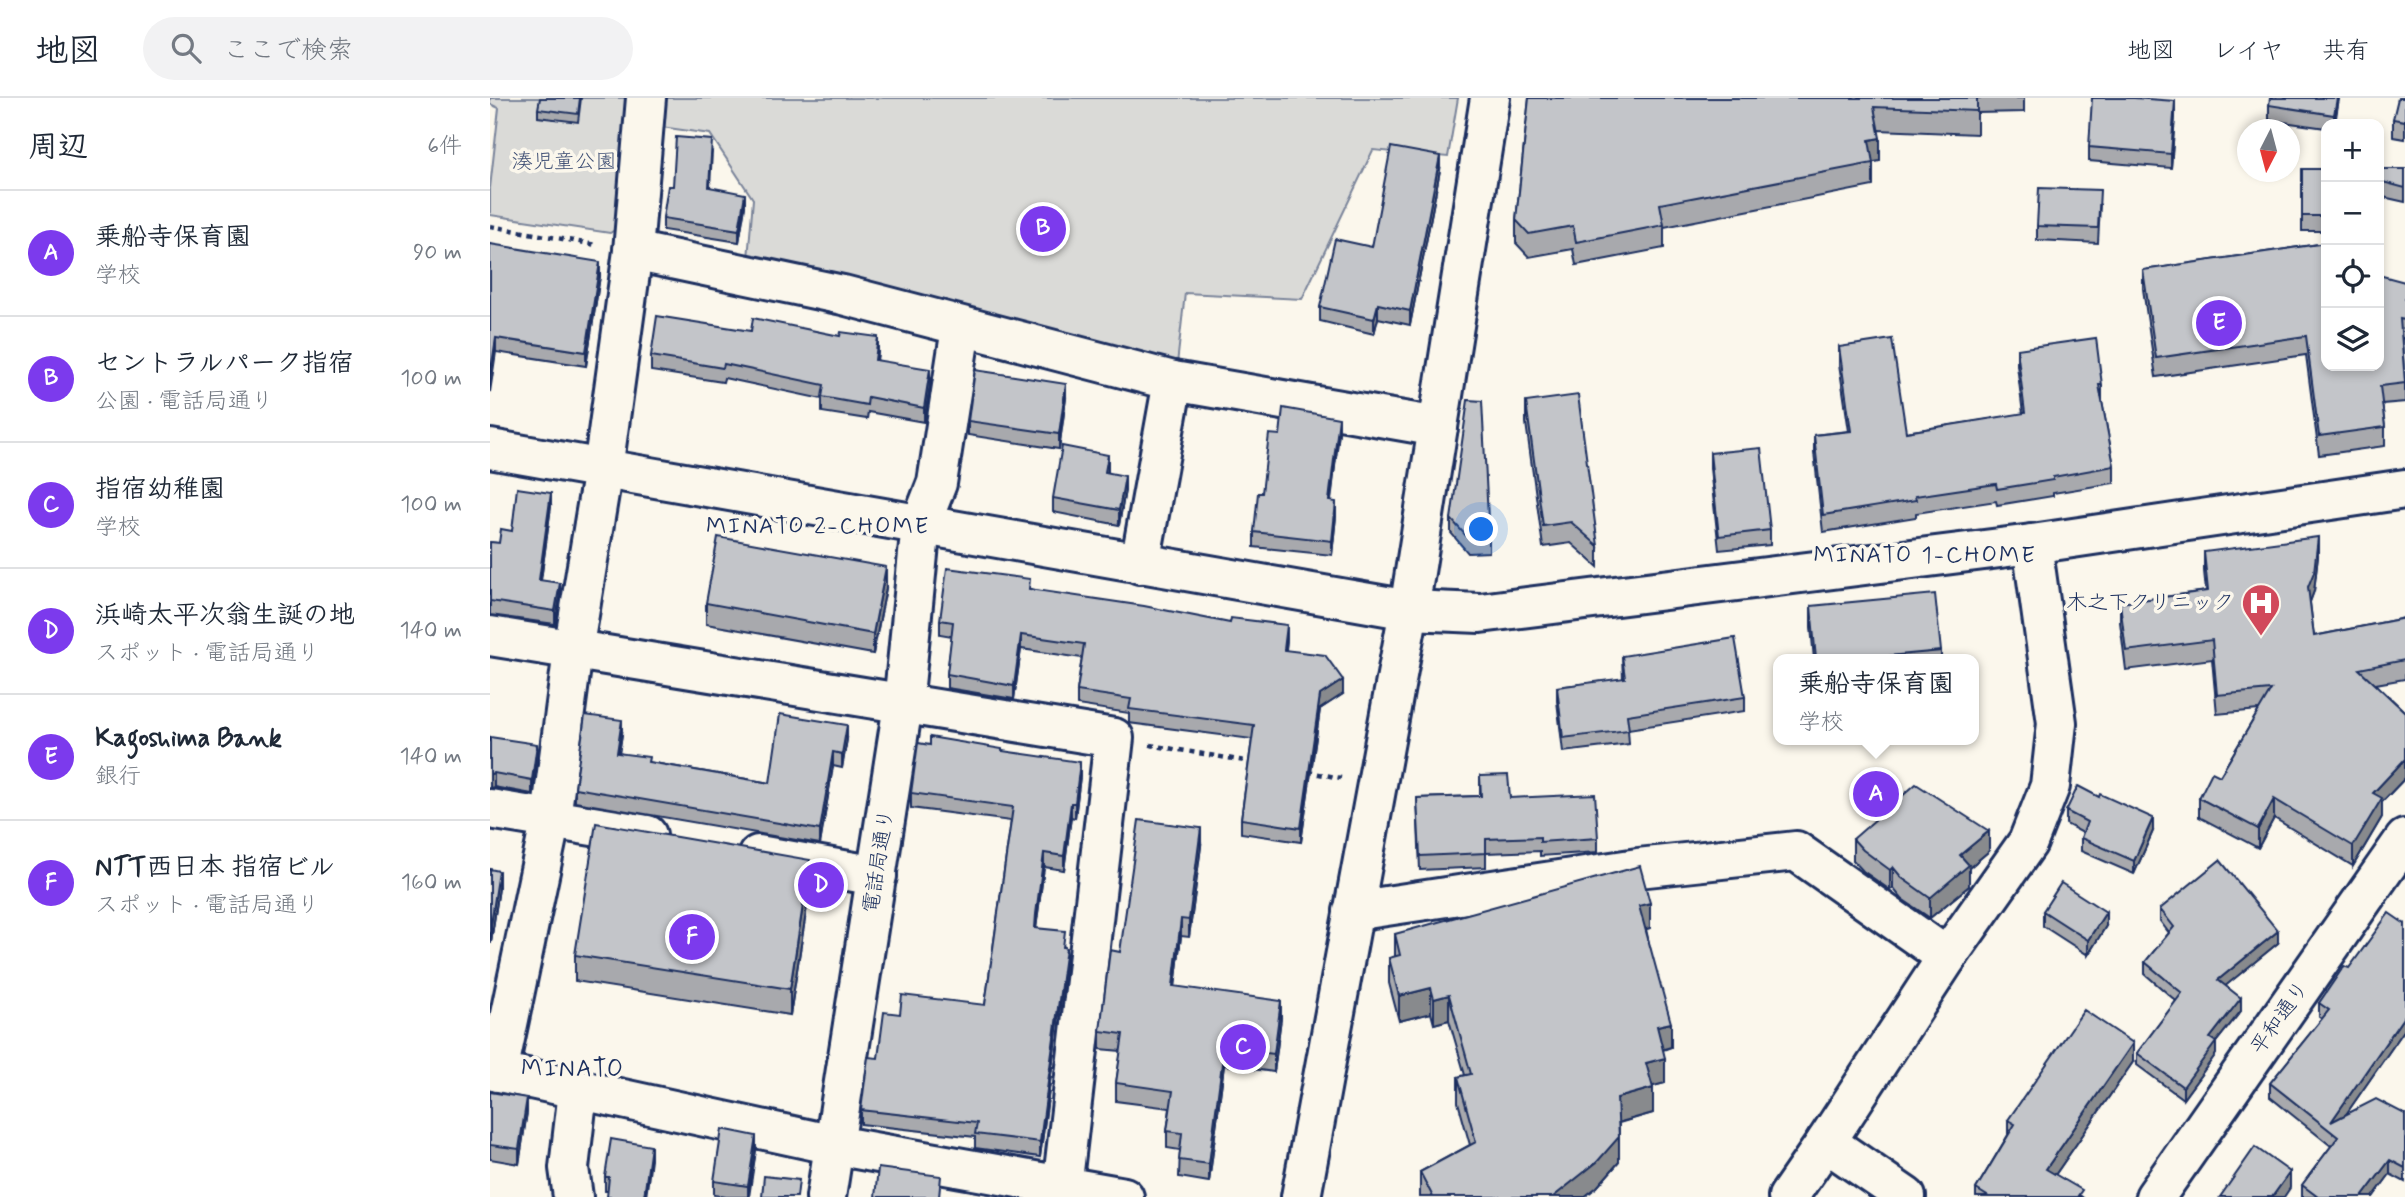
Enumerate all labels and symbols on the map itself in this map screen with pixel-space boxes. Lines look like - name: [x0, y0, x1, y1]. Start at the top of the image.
- north arrow: [2237, 119, 2300, 182]
- park label: 湊児童公園: [512, 148, 617, 176]
- pin: B: [1020, 203, 1066, 255]
- pin: E: [2196, 297, 2242, 349]
- district label: MINATO 2-CHOME: [706, 512, 930, 542]
- your location: [1464, 512, 1498, 546]
- district label: MINATO 1-CHOME: [1813, 541, 2037, 571]
- hospital icon: 木之下クリニック: [2240, 582, 2282, 637]
- place label: 木之下クリニック: [2066, 589, 2234, 617]
- pin: A: [1853, 768, 1899, 820]
- street label: 電話局通り: [857, 807, 901, 915]
- pin: D: [798, 859, 844, 911]
- pin: F: [669, 911, 715, 963]
- street label: 平和通り: [2244, 976, 2316, 1060]
- pin: C: [1220, 1021, 1266, 1073]
- district label: MINATO: [521, 1054, 625, 1085]

